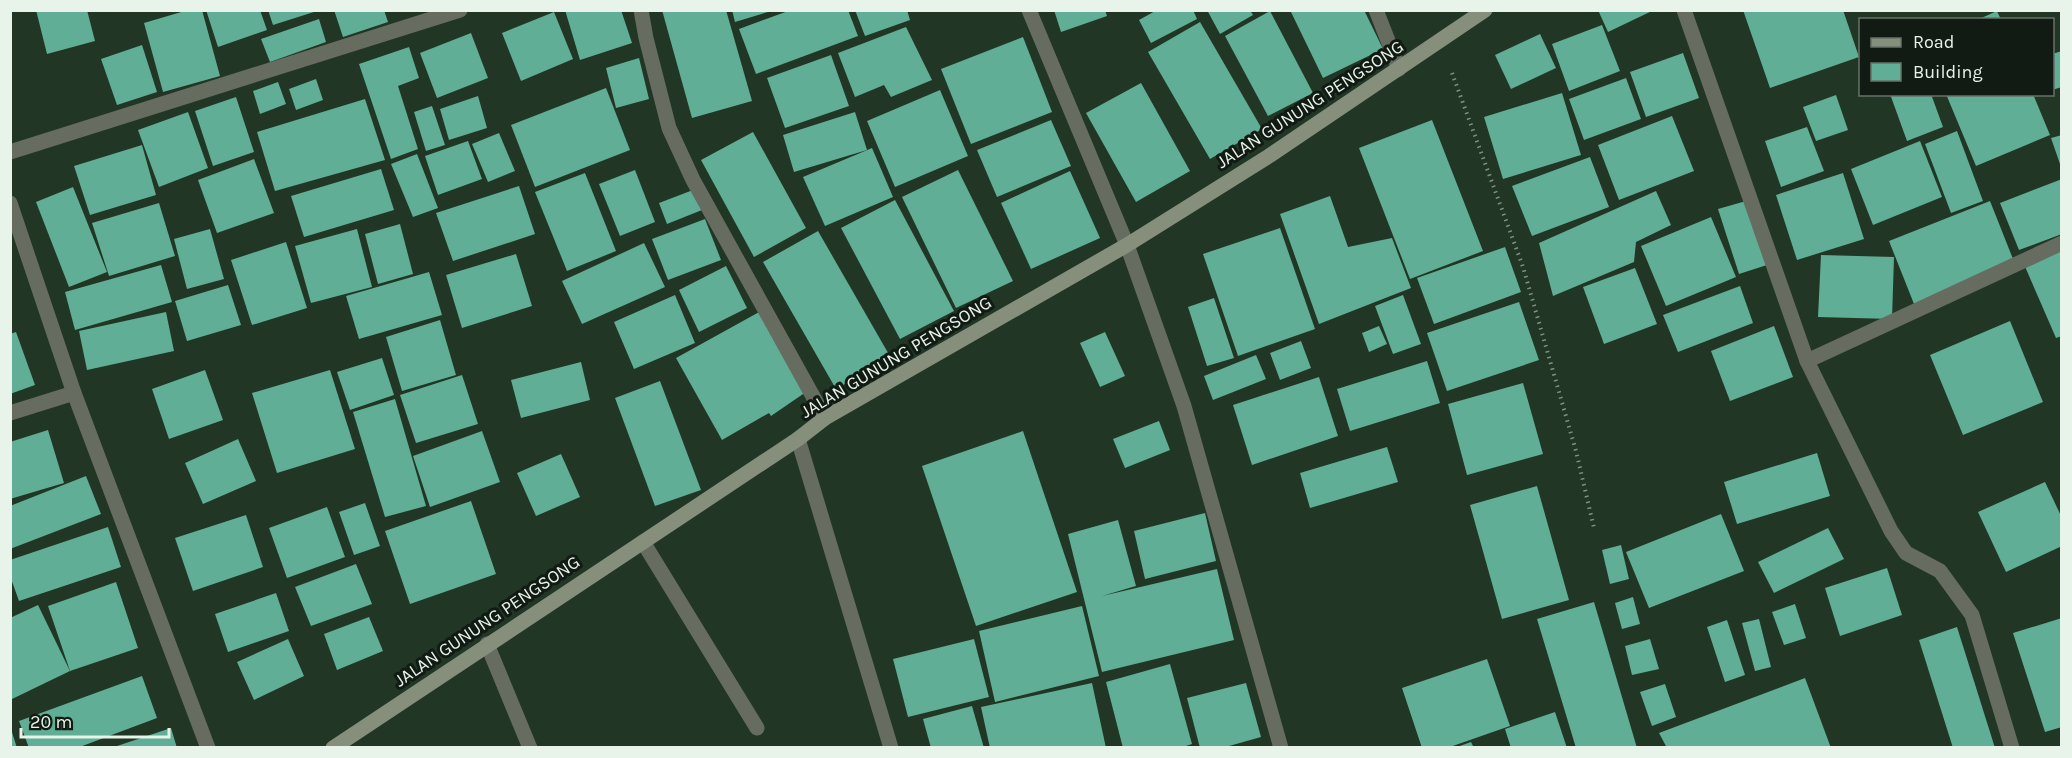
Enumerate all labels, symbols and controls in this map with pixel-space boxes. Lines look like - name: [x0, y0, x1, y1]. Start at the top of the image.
- legend: [1859, 18, 2054, 96]
- text: Road: [1913, 31, 1954, 53]
- street label: JALAN GUNUNG PENGSONG: [1212, 35, 1408, 173]
- text: Building: [1913, 61, 1983, 83]
- street label: JALAN GUNUNG PENGSONG: [797, 291, 995, 423]
- street label: JALAN GUNUNG PENGSONG: [390, 551, 584, 691]
- scale bar: [21, 701, 170, 739]
- text: 20 m: [30, 711, 72, 733]

